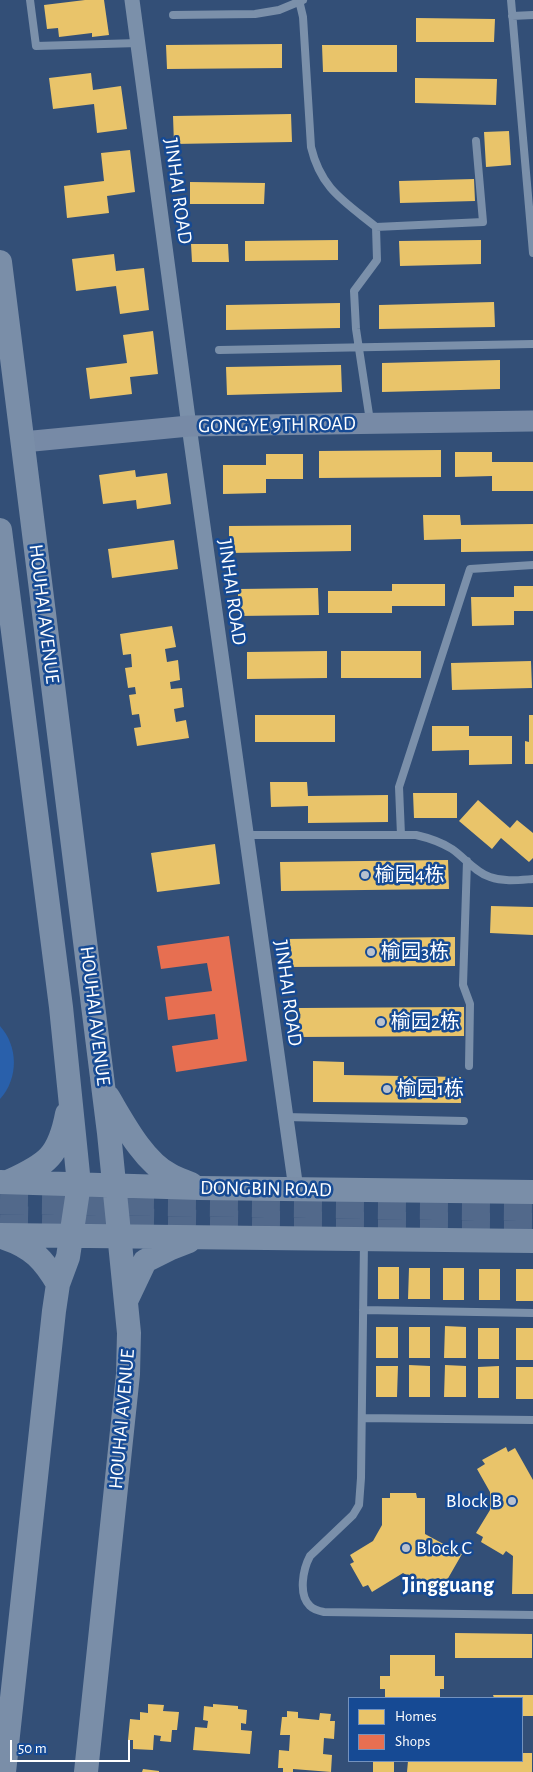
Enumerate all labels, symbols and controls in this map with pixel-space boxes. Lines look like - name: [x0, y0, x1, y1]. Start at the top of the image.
- street label: JINHAI ROAD: [159, 136, 197, 246]
- street label: GONGYE 9TH ROAD: [198, 412, 356, 438]
- street label: JINHAI ROAD: [213, 537, 251, 647]
- street label: HOUHAI AVENUE: [24, 543, 64, 685]
- place label: 榆园4栋: [375, 863, 445, 887]
- marker: 榆园4栋: [359, 869, 371, 881]
- street label: JINHAI ROAD: [269, 938, 307, 1048]
- place label: 榆园3栋: [381, 940, 449, 964]
- street label: HOUHAI AVENUE: [75, 945, 115, 1087]
- marker: 榆园3栋: [365, 946, 377, 958]
- place label: 榆园2栋: [391, 1010, 460, 1034]
- marker: 榆园2栋: [375, 1016, 387, 1028]
- place label: 榆园1栋: [397, 1077, 464, 1101]
- marker: 榆园1栋: [381, 1083, 393, 1095]
- street label: DONGBIN ROAD: [200, 1176, 332, 1202]
- street label: HOUHAI AVENUE: [104, 1348, 140, 1490]
- place label: Block B: [446, 1489, 502, 1513]
- marker: Block B: [506, 1495, 518, 1507]
- place label: Block C: [416, 1536, 472, 1560]
- marker: Block C: [400, 1542, 412, 1554]
- district label: Jingguang: [402, 1572, 494, 1598]
- legend: [348, 1697, 523, 1762]
- text: Homes: [395, 1709, 437, 1724]
- scale bar: [12, 1730, 132, 1762]
- text: Shops: [395, 1734, 430, 1749]
- text: 50 m: [18, 1741, 47, 1756]

